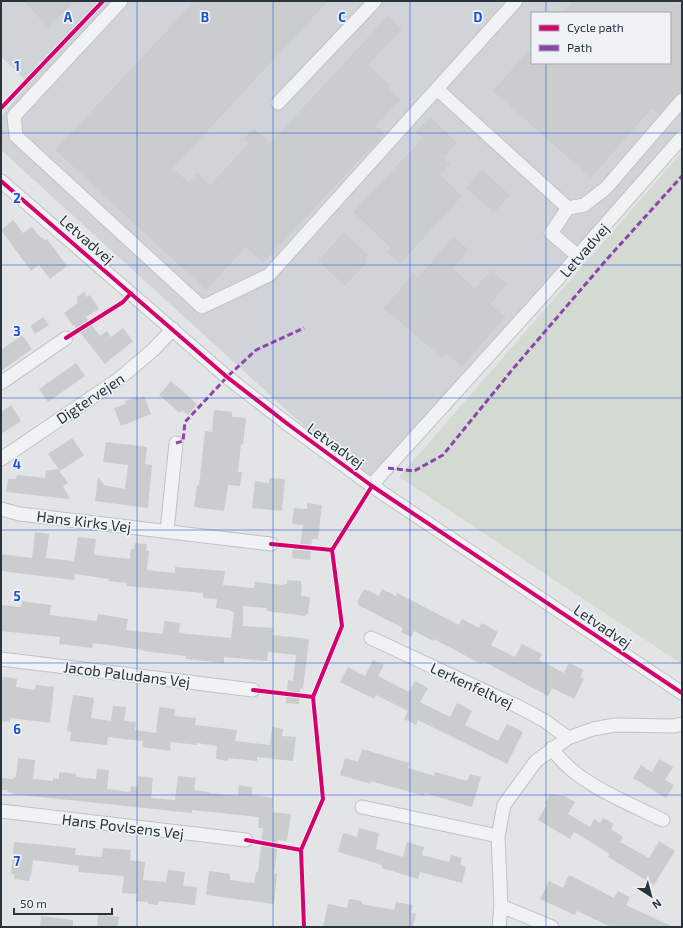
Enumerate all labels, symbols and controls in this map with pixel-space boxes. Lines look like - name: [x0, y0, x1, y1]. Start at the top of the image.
- text: A: [64, 9, 73, 25]
- text: B: [201, 9, 209, 25]
- text: C: [338, 9, 346, 25]
- text: D: [474, 9, 483, 25]
- legend: [531, 12, 671, 64]
- text: Cycle path: [567, 20, 624, 34]
- text: Path: [567, 40, 592, 54]
- text: 1: [14, 58, 20, 74]
- text: 2: [13, 190, 21, 206]
- street label: Letvadvej: [56, 211, 118, 268]
- street label: Letvadvej: [556, 219, 613, 281]
- text: 3: [13, 323, 21, 339]
- street label: Digtervejen: [53, 369, 128, 428]
- street label: Letvadvej: [303, 418, 368, 472]
- text: 4: [13, 456, 21, 472]
- street label: Hans Kirks Vej: [36, 506, 132, 537]
- text: 5: [13, 588, 21, 604]
- street label: Letvadvej: [570, 600, 635, 653]
- street label: Jacob Paludans Vej: [62, 657, 191, 692]
- street label: Lerkenfeltvej: [427, 658, 516, 713]
- text: 6: [13, 721, 21, 737]
- street label: Hans Povlsens Vej: [61, 810, 185, 843]
- text: 7: [14, 853, 21, 869]
- north arrow: [631, 876, 671, 916]
- scale bar: [14, 890, 112, 916]
- text: 50 m: [20, 896, 47, 910]
- text: N: [650, 897, 664, 912]

